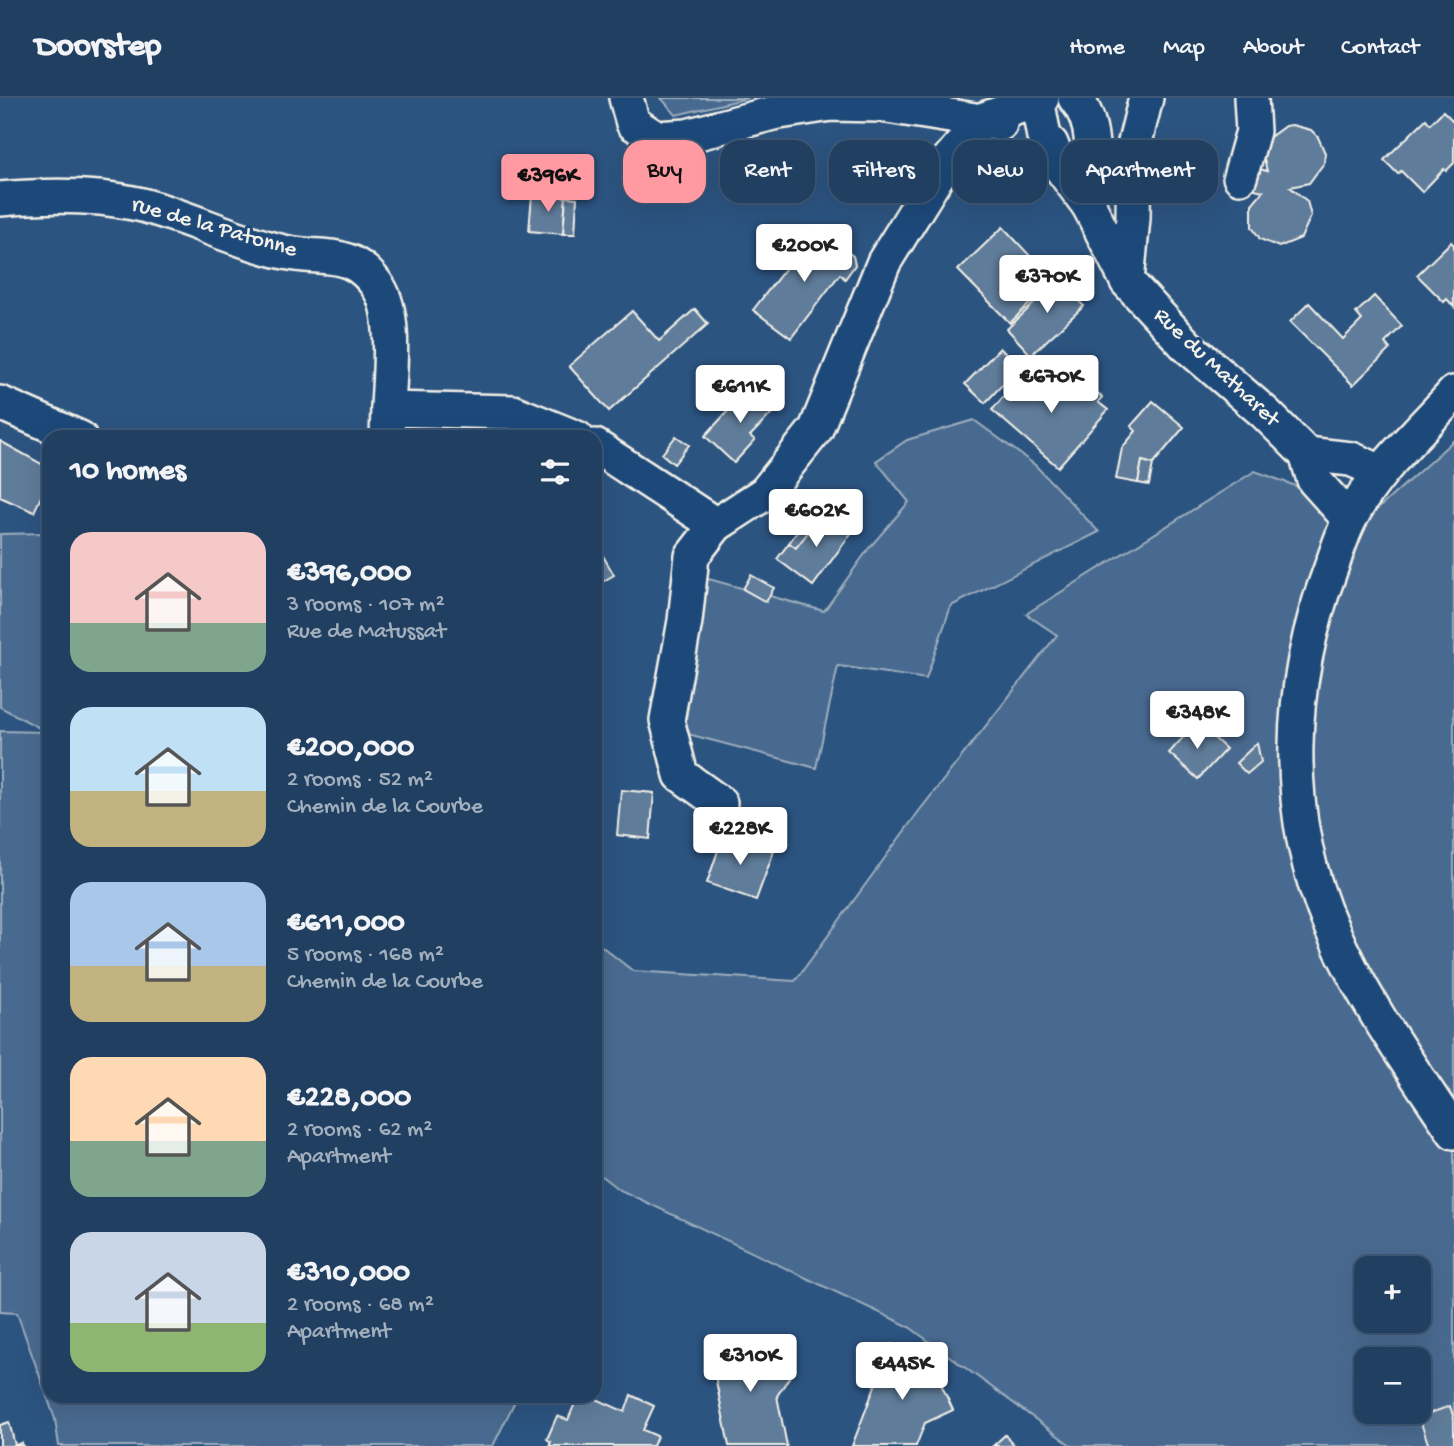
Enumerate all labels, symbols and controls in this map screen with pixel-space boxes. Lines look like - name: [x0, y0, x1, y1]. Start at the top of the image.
- text: Doorstep: [35, 29, 161, 67]
- text: Home: [1069, 34, 1125, 63]
- text: Map: [1163, 34, 1205, 63]
- text: About: [1243, 34, 1303, 63]
- text: Contact: [1341, 34, 1419, 63]
- chip: Buy: [623, 140, 706, 203]
- chip: Rent: [720, 140, 815, 203]
- chip: Filters: [829, 140, 939, 203]
- chip: New: [953, 140, 1047, 203]
- chip: Apartment: [1061, 140, 1218, 203]
- pin: €396K: [499, 155, 597, 214]
- text: €396K: [517, 163, 579, 190]
- street label: rue de la Patonne: [128, 191, 301, 265]
- pin: €200K: [755, 225, 853, 284]
- text: €200K: [772, 233, 836, 260]
- pin: €370K: [998, 256, 1096, 315]
- text: €370K: [1015, 264, 1079, 291]
- street label: Rue du Matharet: [1147, 303, 1286, 434]
- pin: €670K: [1002, 356, 1100, 415]
- text: €670K: [1019, 364, 1083, 391]
- pin: €611K: [691, 366, 789, 425]
- text: €611K: [712, 374, 768, 401]
- icon: filters: [536, 453, 574, 491]
- text: 10 homes: [70, 455, 186, 490]
- pin: €602K: [767, 490, 865, 549]
- text: €602K: [785, 498, 847, 525]
- text: €396,000: [287, 557, 411, 592]
- icon: home: [126, 560, 210, 644]
- text: 3 rooms · 107 m²: [287, 592, 445, 619]
- text: Rue de Matussat: [287, 619, 446, 646]
- pin: €348K: [1148, 692, 1246, 751]
- text: €348K: [1166, 700, 1228, 727]
- text: €200,000: [287, 732, 414, 767]
- icon: home: [126, 735, 210, 819]
- text: 2 rooms · 52 m²: [287, 767, 433, 794]
- text: Chemin de la Courbe: [287, 794, 483, 821]
- pin: €228K: [691, 808, 789, 867]
- text: €228K: [709, 816, 771, 843]
- text: €611,000: [287, 907, 405, 942]
- icon: home: [126, 910, 210, 994]
- text: 5 rooms · 168 m²: [287, 942, 444, 969]
- text: Chemin de la Courbe: [287, 969, 483, 996]
- text: €228,000: [287, 1082, 411, 1117]
- icon: home: [126, 1085, 210, 1169]
- text: 2 rooms · 62 m²: [287, 1117, 432, 1144]
- text: Apartment: [287, 1144, 391, 1171]
- map controls: [1354, 1256, 1431, 1424]
- button: +: [1354, 1256, 1431, 1333]
- text: €310,000: [287, 1257, 410, 1292]
- icon: home: [126, 1260, 210, 1344]
- text: 2 rooms · 68 m²: [287, 1292, 434, 1319]
- text: Apartment: [287, 1319, 391, 1346]
- pin: €310K: [701, 1334, 799, 1394]
- pin: €445K: [853, 1342, 951, 1402]
- text: €310K: [720, 1343, 780, 1370]
- button: −: [1354, 1347, 1431, 1424]
- text: €445K: [872, 1351, 932, 1378]

